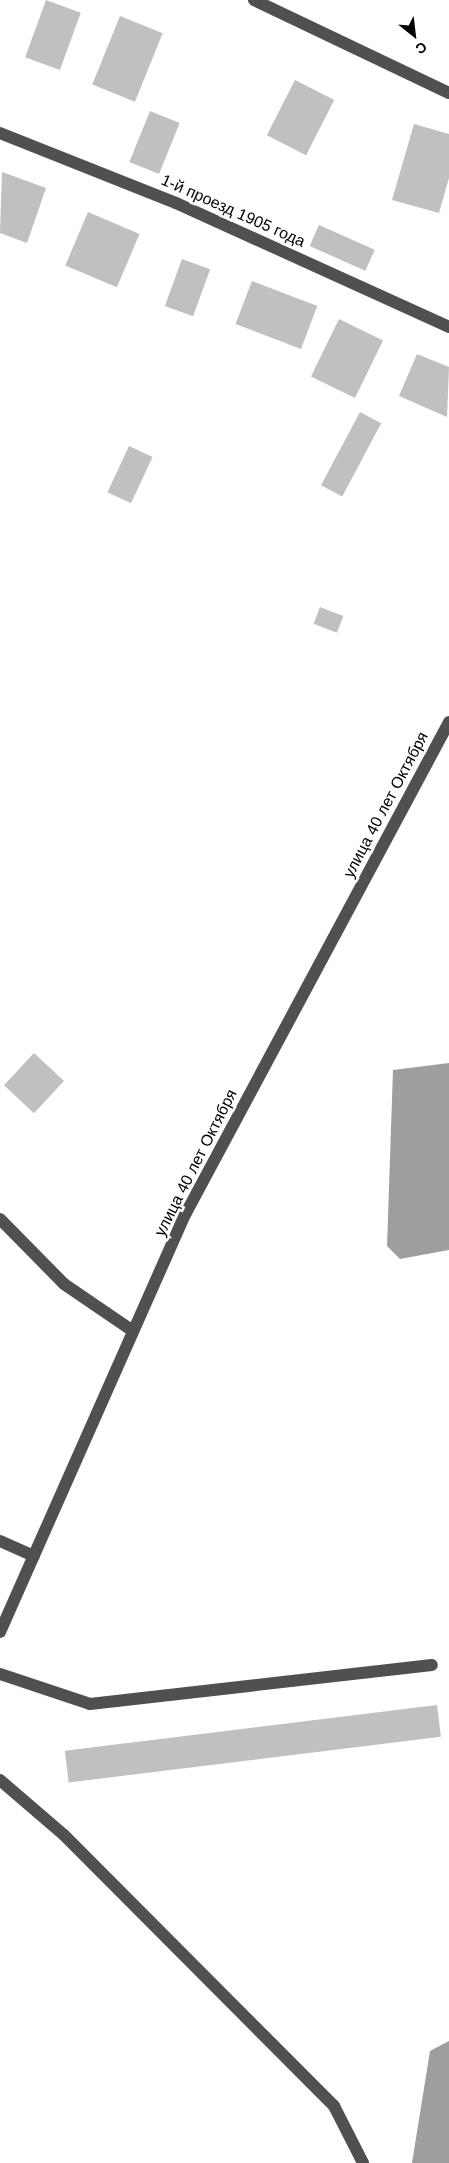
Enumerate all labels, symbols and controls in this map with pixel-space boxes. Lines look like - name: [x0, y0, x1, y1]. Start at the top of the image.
- north arrow: [389, 10, 439, 60]
- text: С: [413, 39, 430, 58]
- street label: 1-й проезд 1905 года: [158, 171, 308, 251]
- street label: улица 40 лет Октября: [339, 729, 433, 881]
- street label: улица 40 лет Октября: [151, 1086, 241, 1240]

